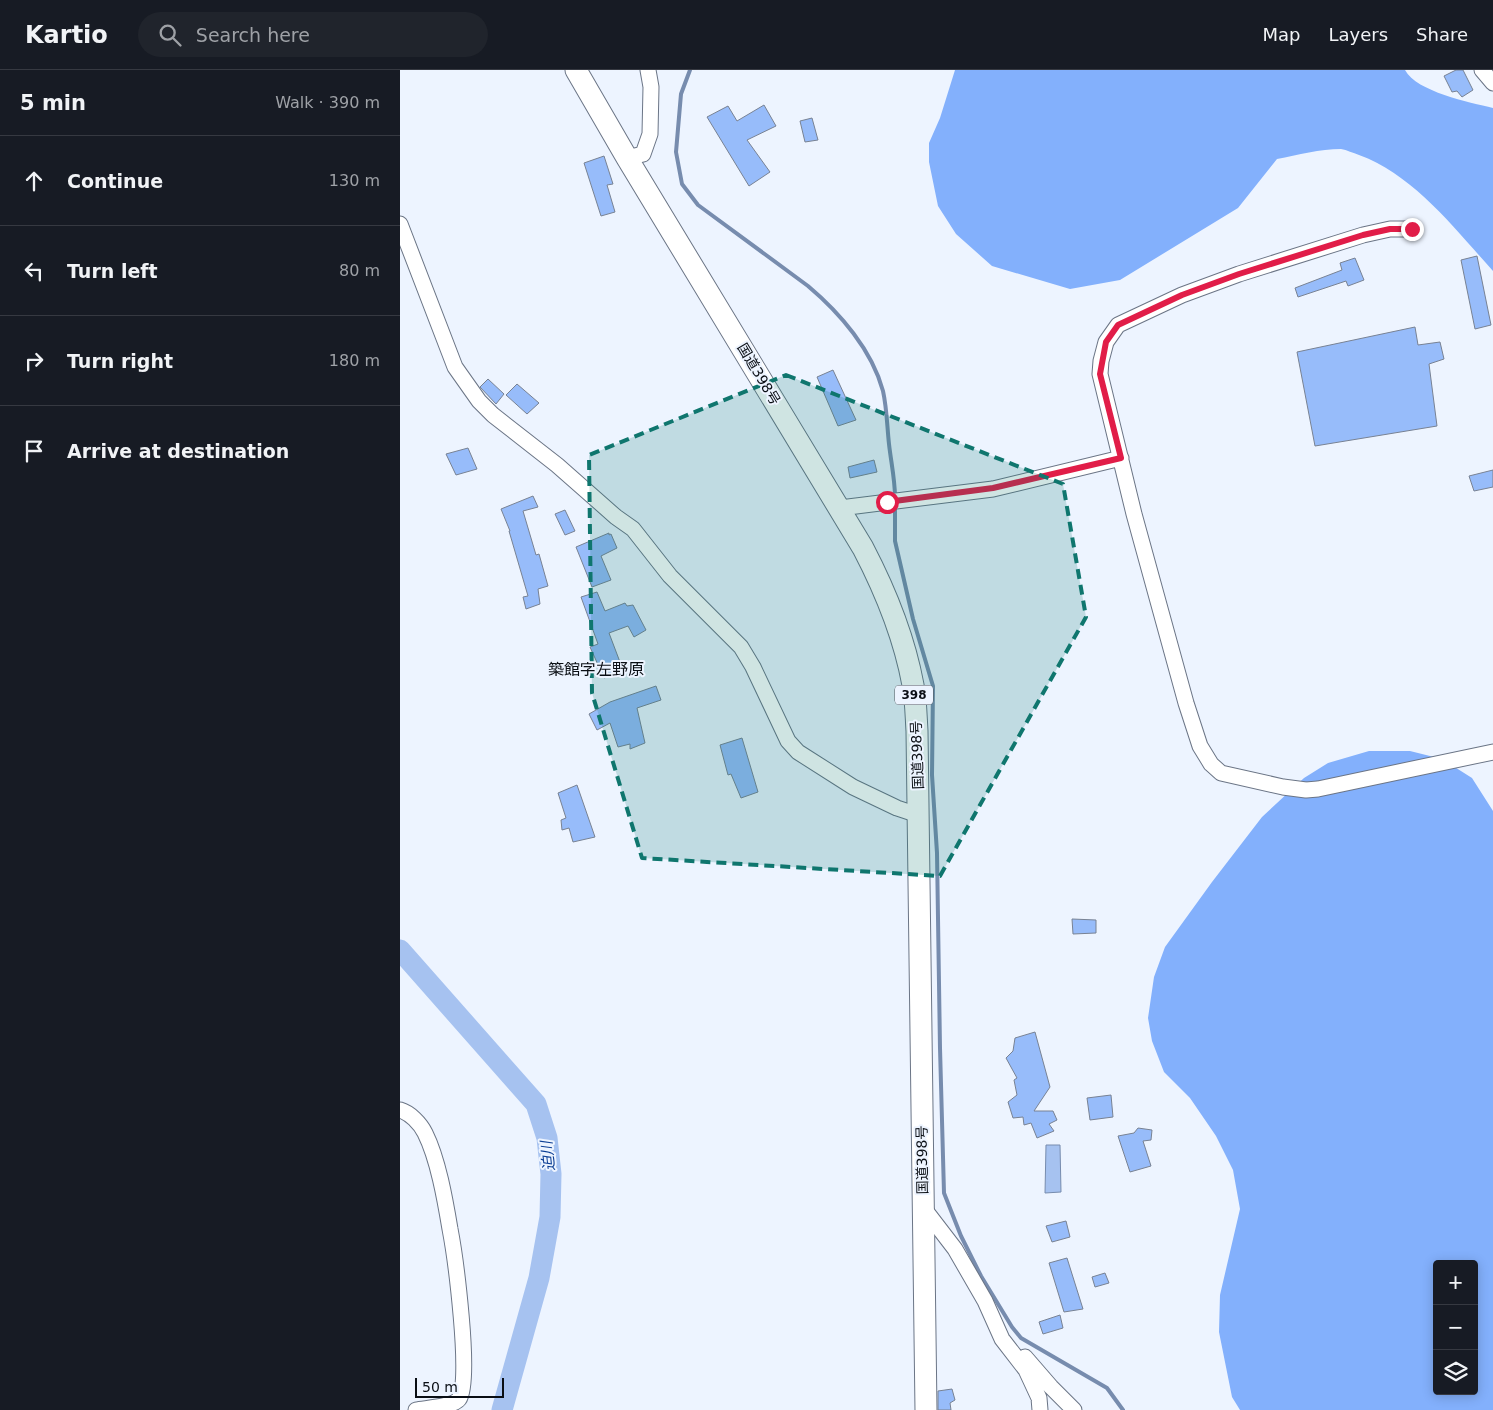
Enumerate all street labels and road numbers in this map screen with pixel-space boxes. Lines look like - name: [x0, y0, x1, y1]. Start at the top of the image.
- street label: 国道398号: [734, 340, 784, 408]
- road number: 398: [895, 686, 933, 704]
- street label: 国道398号: [908, 720, 926, 790]
- street label: 国道398号: [913, 1125, 931, 1195]

